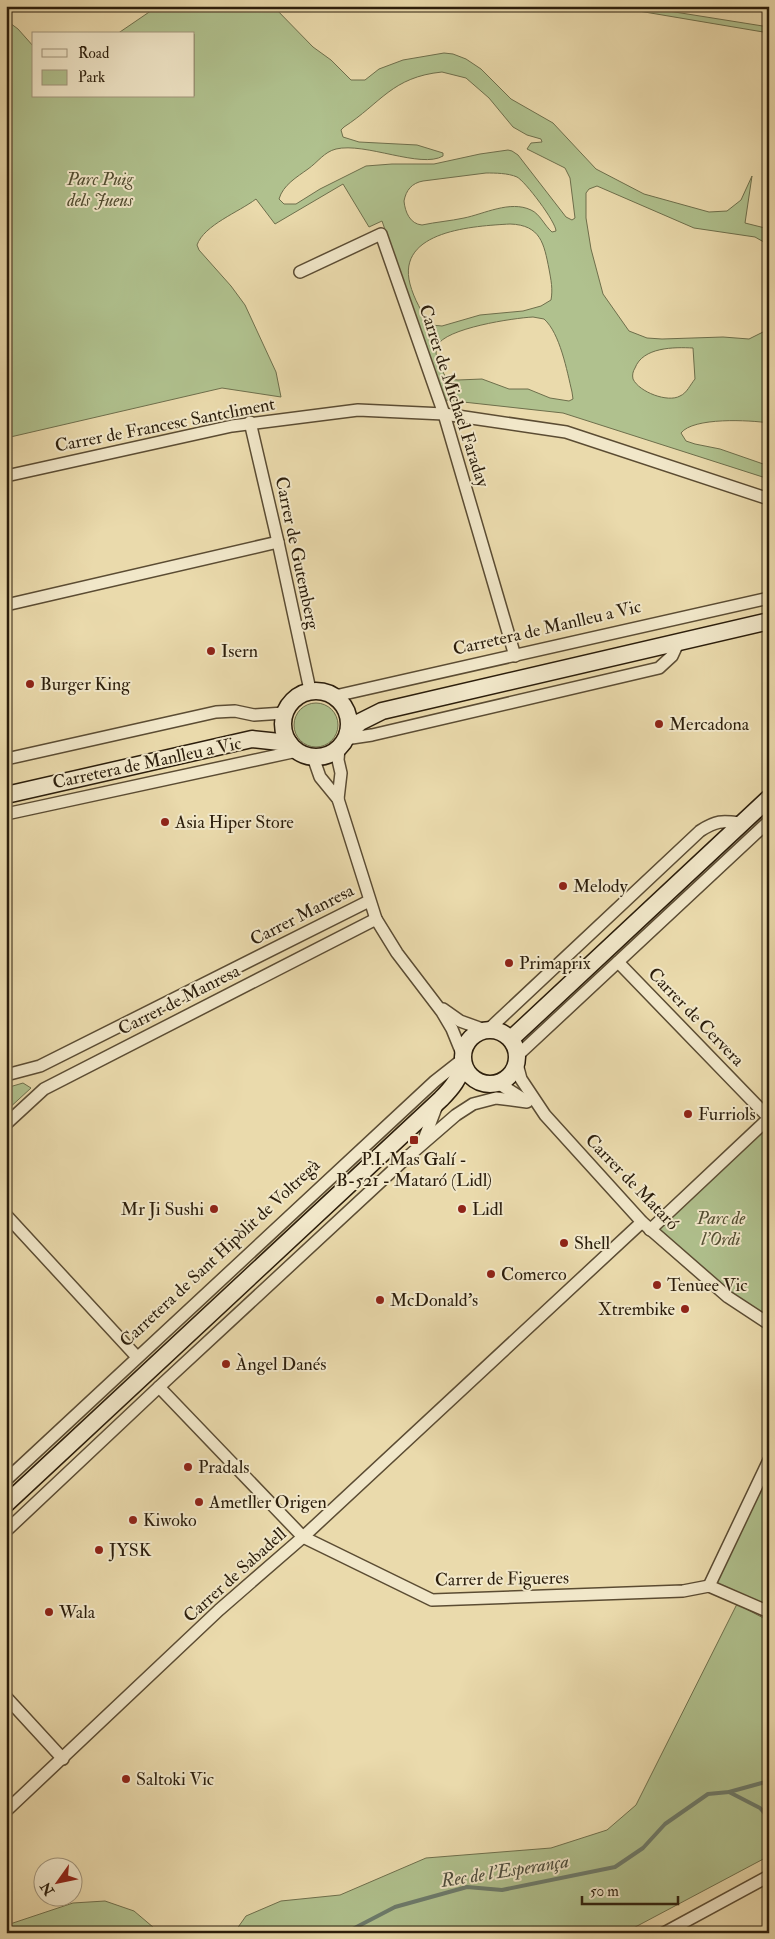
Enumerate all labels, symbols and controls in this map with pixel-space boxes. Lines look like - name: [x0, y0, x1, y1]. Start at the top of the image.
- legend: [32, 32, 195, 98]
- text: Road: [78, 44, 110, 63]
- text: Park: [78, 68, 105, 87]
- park label: Parc Puig dels Jueus: [66, 168, 134, 212]
- street label: Carrer de Michael Faraday: [414, 302, 495, 491]
- street label: Carrer de Francesc Santcliment: [53, 392, 277, 458]
- street label: Carrer de Gutemberg: [270, 475, 325, 633]
- street label: Carretera de Manlleu a Vic: [451, 595, 643, 661]
- place label: Isern: [221, 640, 258, 663]
- marker: Isern: [205, 645, 217, 657]
- place label: Burger King: [40, 673, 131, 696]
- marker: Burger King: [24, 678, 36, 690]
- place label: Mercadona: [669, 713, 750, 736]
- marker: Mercadona: [653, 718, 665, 730]
- street label: Carretera de Manlleu a Vic: [51, 732, 243, 794]
- place label: Asia Hiper Store: [174, 811, 294, 834]
- marker: Asia Hiper Store: [159, 816, 171, 828]
- place label: Melody: [573, 875, 629, 898]
- street label: Carrer Manresa: [246, 879, 358, 951]
- marker: Melody: [557, 880, 569, 892]
- place label: Primaprix: [519, 952, 591, 975]
- marker: Primaprix: [503, 957, 515, 969]
- street label: Carrer de Manresa: [114, 959, 244, 1041]
- street label: Carrer de Cervera: [643, 963, 749, 1072]
- place label: Furriols: [698, 1103, 756, 1126]
- marker: Furriols: [682, 1108, 694, 1120]
- street label: Carrer de Mataró: [580, 1129, 684, 1235]
- marker: P.I. Mas Galí - B-521 - Mataró (Lidl): [408, 1134, 420, 1146]
- place label: P.I. Mas Galí - B-521 - Mataró (Lidl): [336, 1148, 492, 1192]
- street label: Carretera de Sant Hipòlit de Voltregà: [115, 1154, 325, 1352]
- place label: Mr Ji Sushi: [121, 1198, 204, 1221]
- place label: Lidl: [472, 1198, 504, 1221]
- marker: Mr Ji Sushi: [208, 1203, 220, 1215]
- marker: Lidl: [456, 1203, 468, 1215]
- park label: Parc de l'Ordi: [696, 1207, 746, 1251]
- place label: Shell: [574, 1232, 611, 1255]
- marker: Shell: [558, 1237, 570, 1249]
- place label: Comerco: [501, 1263, 567, 1286]
- marker: Comerco: [485, 1268, 497, 1280]
- place label: Tenuee Vic: [667, 1274, 748, 1297]
- marker: Tenuee Vic: [651, 1279, 663, 1291]
- place label: McDonald's: [390, 1289, 478, 1312]
- marker: McDonald's: [374, 1294, 386, 1306]
- place label: Xtrembike: [598, 1298, 675, 1321]
- marker: Xtrembike: [679, 1303, 691, 1315]
- place label: Àngel Danés: [235, 1353, 327, 1376]
- marker: Àngel Danés: [220, 1358, 232, 1370]
- place label: Pradals: [198, 1456, 250, 1479]
- marker: Pradals: [182, 1461, 194, 1473]
- place label: Ametller Origen: [208, 1491, 327, 1514]
- marker: Ametller Origen: [193, 1496, 205, 1508]
- place label: Kiwoko: [143, 1509, 197, 1532]
- marker: Kiwoko: [127, 1514, 139, 1526]
- street label: Carrer de Sabadell: [179, 1522, 292, 1627]
- place label: JYSK: [108, 1539, 152, 1562]
- marker: JYSK: [93, 1544, 105, 1556]
- street label: Carrer de Figueres: [435, 1566, 569, 1592]
- place label: Wala: [58, 1601, 96, 1624]
- marker: Wala: [43, 1606, 55, 1618]
- place label: Saltoki Vic: [136, 1768, 214, 1791]
- marker: Saltoki Vic: [120, 1773, 132, 1785]
- water label: Rec de l'Esperança: [438, 1849, 571, 1893]
- north arrow: [32, 1856, 82, 1906]
- scale bar: [582, 1874, 679, 1906]
- text: N: [37, 1879, 59, 1900]
- text: 50 m: [590, 1882, 619, 1901]

